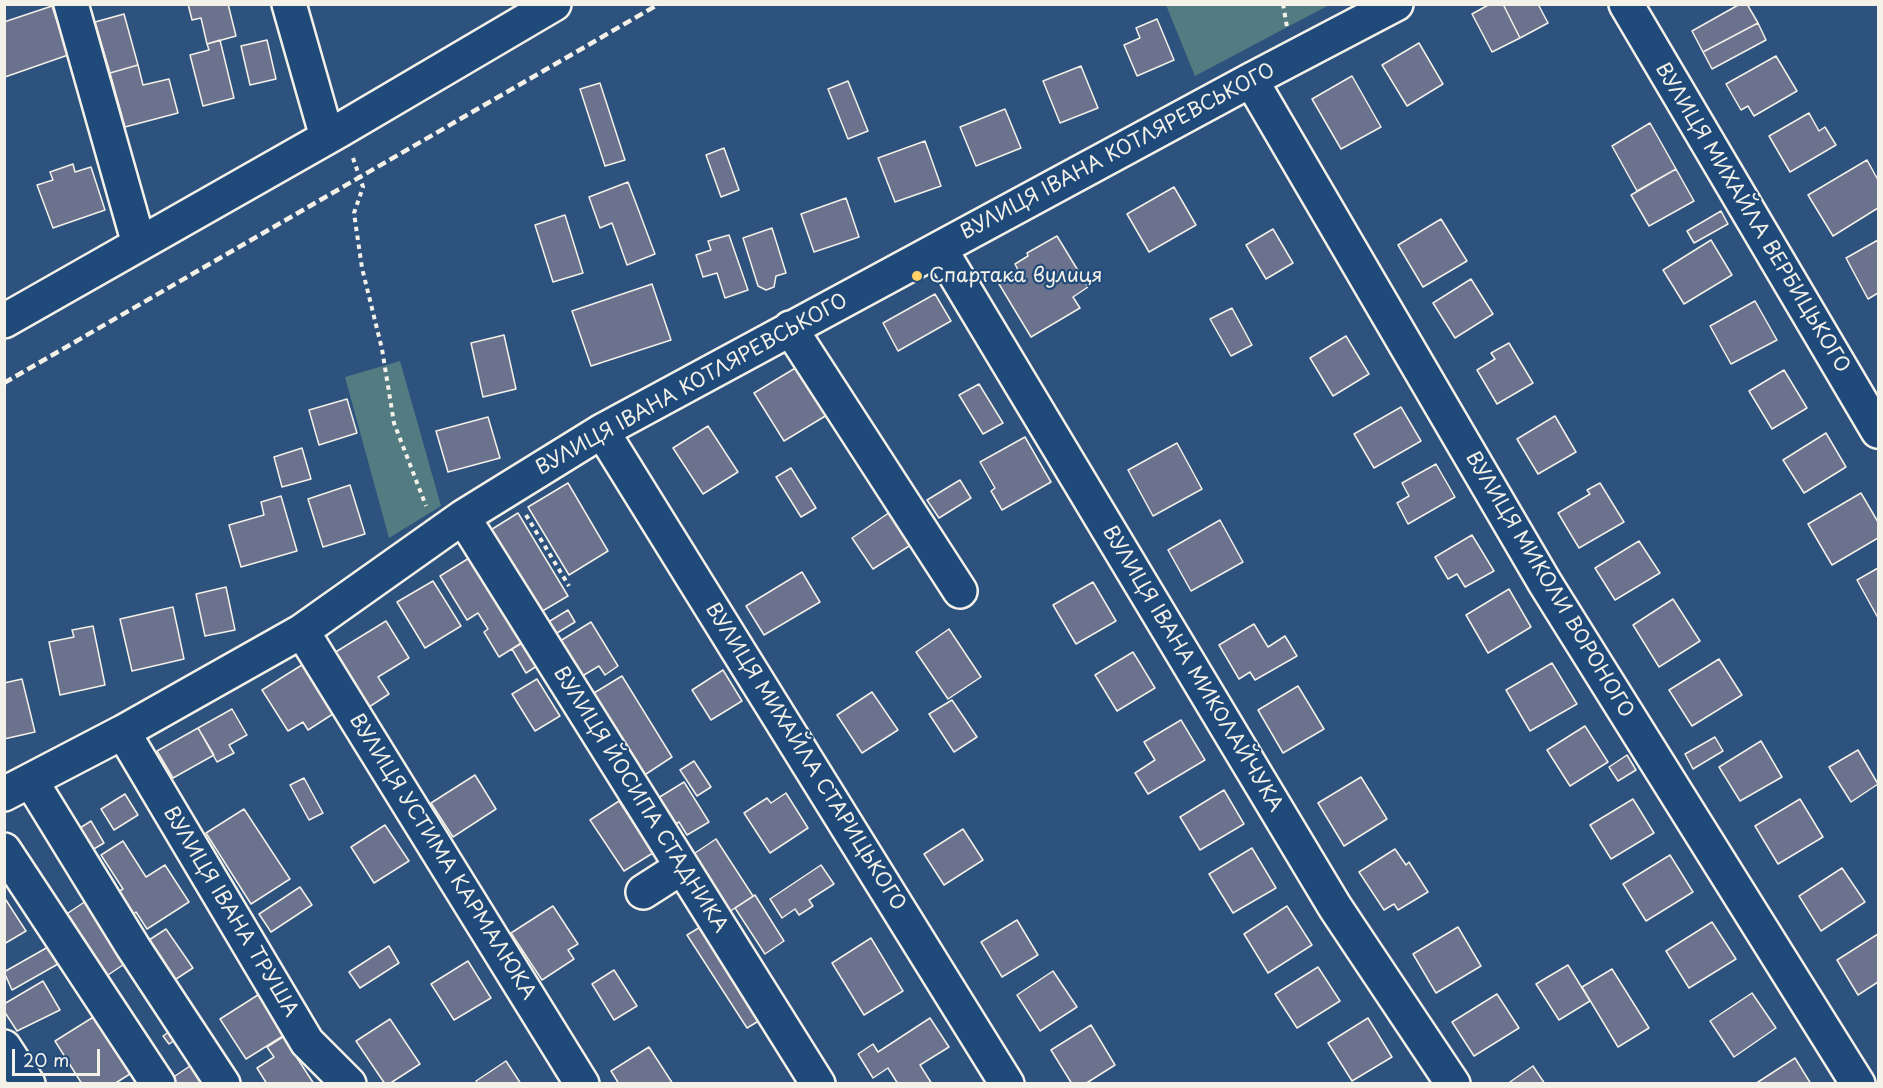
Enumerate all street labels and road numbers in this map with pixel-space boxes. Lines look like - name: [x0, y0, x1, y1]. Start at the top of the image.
- street label: ВУЛИЦЯ ІВАНА КОТЛЯРЕВСЬКОГО: [957, 59, 1279, 245]
- street label: ВУЛИЦЯ МИХАЙЛА ВЕРБИЦЬКОГО: [1650, 59, 1854, 377]
- street label: ВУЛИЦЯ ІВАНА КОТЛЯРЕВСЬКОГО: [532, 289, 852, 481]
- street label: ВУЛИЦЯ МИКОЛИ ВОРОНОГО: [1460, 448, 1638, 722]
- street label: ВУЛИЦЯ ІВАНА МИКОЛАЙЧУКА: [1097, 522, 1287, 816]
- street label: ВУЛИЦЯ МИХАЙЛА СТАРИЦЬКОГО: [700, 599, 910, 915]
- street label: ВУЛИЦЯ ЙОСИПА СТАДНИКА: [548, 662, 732, 938]
- street label: ВУЛИЦЯ УСТИМА КАРМАЛЮКА: [344, 710, 540, 1004]
- street label: ВУЛИЦЯ ІВАНА ТРУША: [158, 803, 302, 1021]

